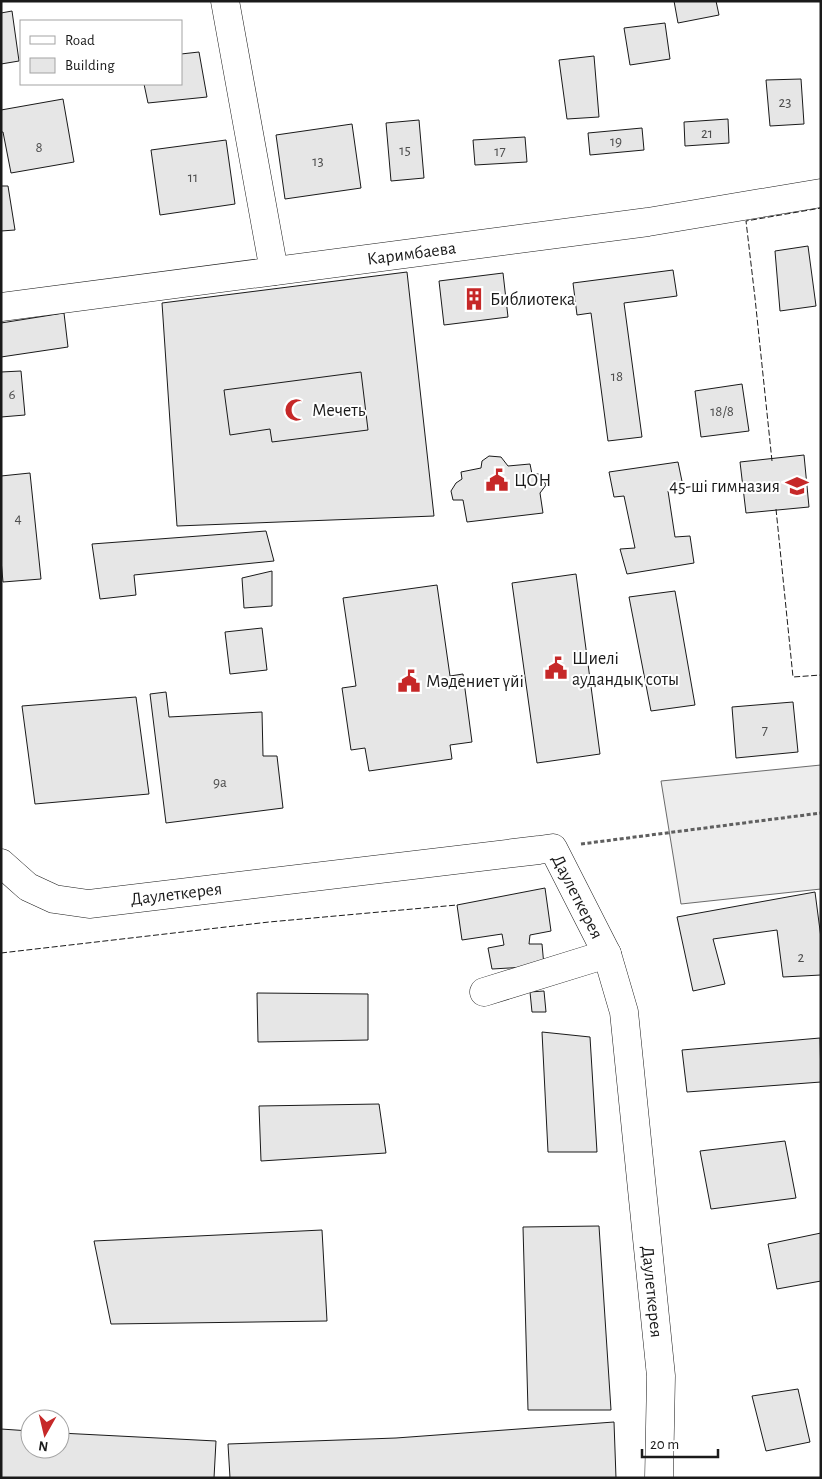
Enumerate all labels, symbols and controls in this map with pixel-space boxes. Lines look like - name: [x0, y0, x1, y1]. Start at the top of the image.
- legend: [20, 20, 182, 85]
- text: Road: [65, 33, 95, 48]
- text: Building: [65, 58, 115, 73]
- house number: 23: [778, 95, 792, 110]
- house number: 21: [701, 126, 713, 141]
- house number: 19: [610, 134, 622, 149]
- house number: 8: [35, 140, 43, 155]
- house number: 15: [399, 143, 411, 158]
- house number: 17: [494, 144, 506, 159]
- house number: 13: [312, 154, 324, 169]
- house number: 11: [188, 170, 198, 185]
- street label: Каримбаева: [366, 239, 457, 269]
- building icon: Библиотека: [461, 286, 487, 312]
- place label: Библиотека: [490, 290, 575, 309]
- house number: 18: [611, 369, 623, 384]
- house number: 6: [8, 387, 16, 402]
- mosque icon: Мечеть: [283, 397, 309, 423]
- place label: Мечеть: [312, 402, 366, 420]
- house number: 18/8: [710, 404, 734, 419]
- public building icon: ЦОН: [484, 467, 510, 493]
- place label: ЦОН: [514, 472, 551, 490]
- school or university icon: 45-ші гимназия: [784, 473, 810, 499]
- place label: 45-ші гимназия: [669, 478, 780, 496]
- house number: 4: [14, 511, 22, 526]
- place label: Шиелі аудандық соты: [572, 650, 679, 689]
- public building icon: Шиелі аудандық соты: [543, 655, 569, 681]
- public building icon: Мәдениет үйі: [396, 668, 422, 694]
- place label: Мәдениет үйі: [426, 673, 524, 691]
- house number: 7: [762, 723, 768, 738]
- house number: 9а: [213, 775, 227, 790]
- street label: Даулеткерея: [548, 852, 606, 942]
- street label: Даулеткерея: [130, 880, 223, 909]
- house number: 2: [798, 950, 805, 965]
- street label: Даулеткерея: [638, 1245, 665, 1338]
- north arrow: [20, 1409, 70, 1459]
- scale bar: [642, 1426, 718, 1458]
- text: 20 m: [650, 1437, 679, 1452]
- text: N: [38, 1438, 49, 1453]

